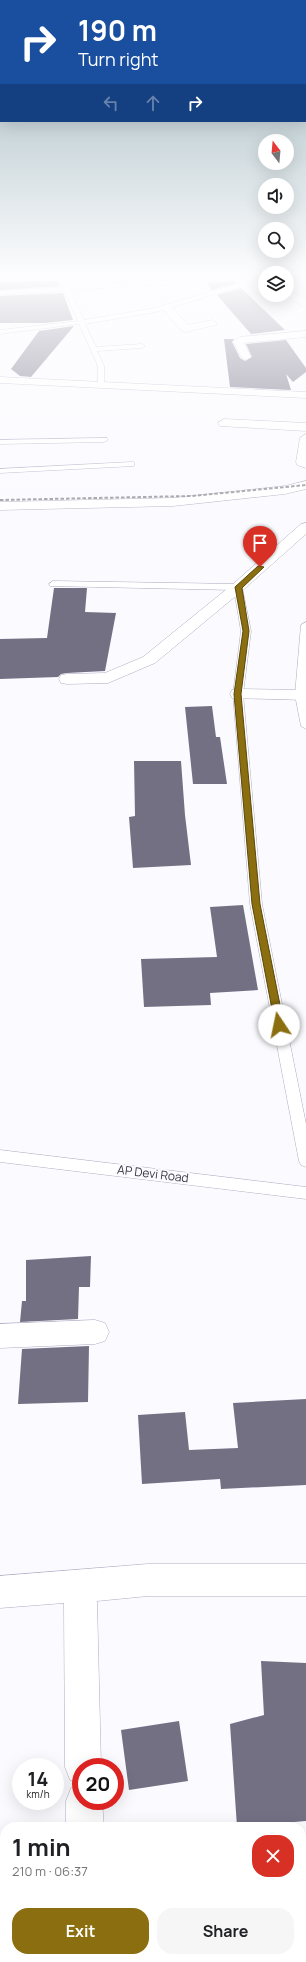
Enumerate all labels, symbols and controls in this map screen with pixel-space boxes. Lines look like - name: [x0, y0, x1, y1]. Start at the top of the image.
- text: 190 m: [78, 11, 157, 49]
- icon: right: [12, 16, 64, 68]
- text: Turn right: [78, 47, 159, 71]
- icon: left: [100, 92, 122, 114]
- icon: ahead: [142, 92, 164, 114]
- icon: right: [184, 92, 206, 114]
- north arrow: [258, 134, 294, 170]
- map controls: [258, 134, 294, 302]
- button: sound: [258, 178, 294, 214]
- button: search: [258, 222, 294, 258]
- button: layers: [258, 266, 294, 302]
- pin: [243, 526, 277, 567]
- icon: arrive: [249, 532, 271, 554]
- position arrow: [258, 1004, 300, 1046]
- street label: AP Devi Road: [116, 1161, 190, 1186]
- speed limit sign: 20: [72, 1758, 124, 1810]
- text: 14: [28, 1765, 48, 1792]
- text: km/h: [26, 1787, 50, 1801]
- text: 1 min: [12, 1830, 71, 1863]
- button: close: [252, 1835, 294, 1877]
- text: 210 m · 06:37: [12, 1862, 88, 1880]
- button: Exit: [12, 1908, 149, 1954]
- button: Share: [157, 1908, 294, 1954]

